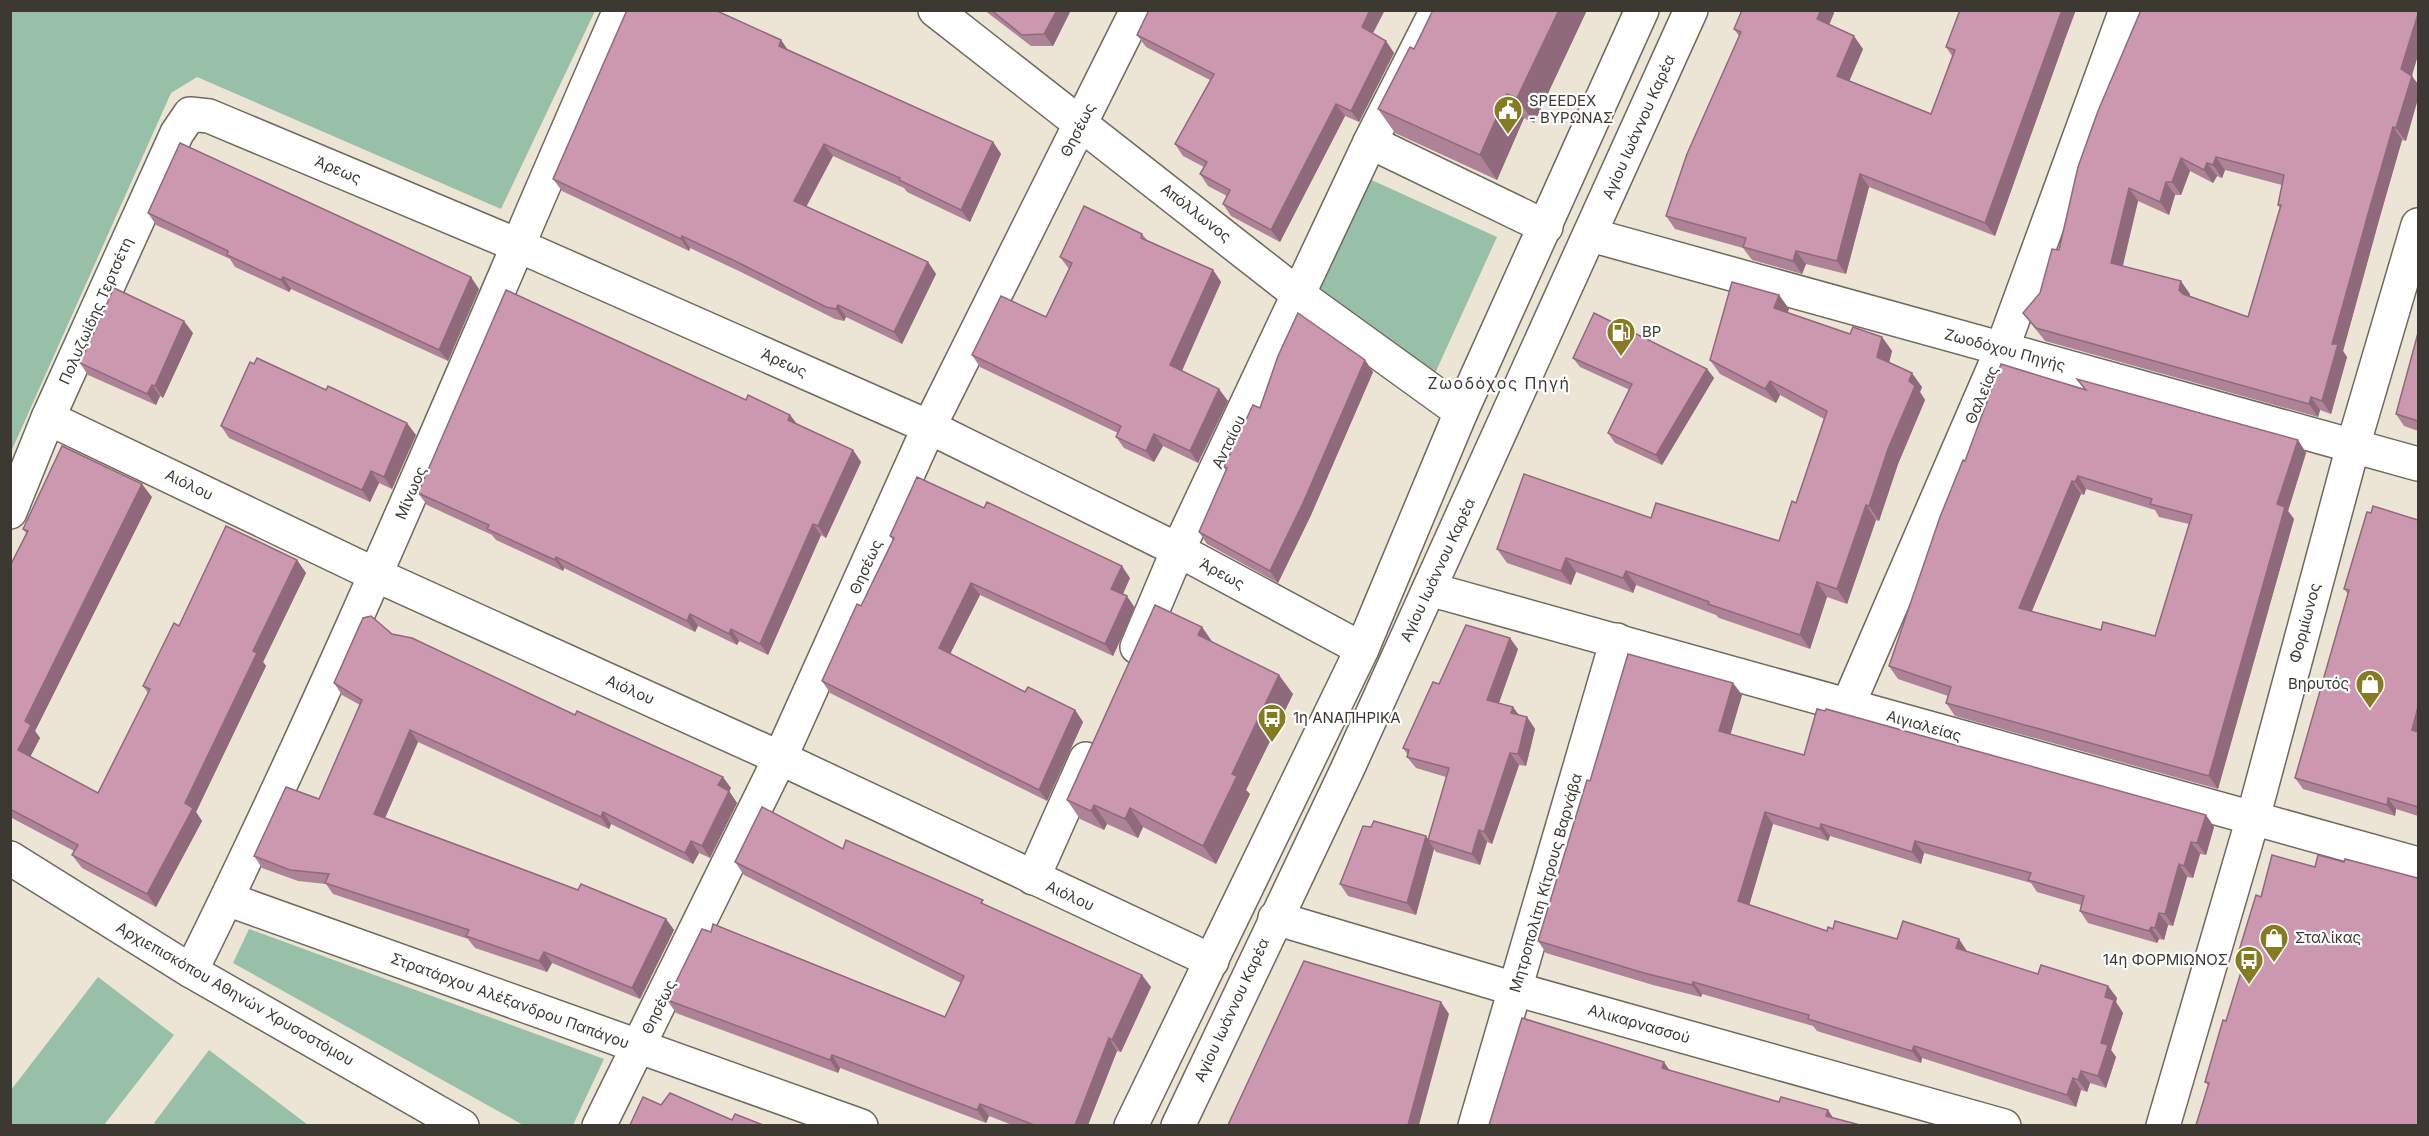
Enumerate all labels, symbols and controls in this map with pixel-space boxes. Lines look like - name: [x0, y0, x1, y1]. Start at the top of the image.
- street label: Αγίου Ιωάννου Καρέα: [1598, 51, 1679, 202]
- place label: SPEEDEX - ΒΥΡΩΝΑΣ: [1529, 91, 1613, 127]
- public building icon: SPEEDEX - ΒΥΡΩΝΑΣ: [1492, 94, 1524, 136]
- street label: Θησέως: [1056, 99, 1099, 160]
- street label: Άρεως: [312, 151, 364, 188]
- street label: Απόλλωνος: [1157, 179, 1235, 246]
- street label: Πολυζωίδης Τερτσέτη: [55, 234, 137, 387]
- fuel station icon: BP: [1605, 316, 1637, 358]
- place label: BP: [1642, 322, 1661, 341]
- street label: Ζωοδόχου Πηγής: [1943, 324, 2068, 375]
- street label: Άρεως: [758, 344, 810, 381]
- street label: Θαλείας: [1961, 363, 2002, 427]
- district label: Ζωοδόχος Πηγή: [1428, 373, 1570, 393]
- street label: Ανταίου: [1208, 412, 1250, 472]
- street label: Μίνωος: [391, 463, 430, 522]
- street label: Αιόλου: [162, 465, 216, 504]
- street label: Αγίου Ιωάννου Καρέα: [1396, 495, 1479, 645]
- street label: Θησέως: [845, 536, 886, 597]
- street label: Άρεως: [1196, 554, 1248, 593]
- street label: Φορμίωνος: [2285, 581, 2324, 665]
- shop icon: Βηρυτός: [2354, 668, 2386, 710]
- street label: Αιόλου: [603, 670, 657, 709]
- place label: Βηρυτός: [2288, 674, 2349, 693]
- bus stop icon: 1η ΑΝΑΠΗΡΙΚΑ: [1256, 702, 1288, 744]
- street label: Αιγιαλείας: [1884, 706, 1964, 745]
- place label: 1η ΑΝΑΠΗΡΙΚΑ: [1293, 708, 1401, 727]
- street label: Μητροπολίτη Κίτρους Βαρνάβα: [1505, 771, 1586, 995]
- street label: Αιόλου: [1043, 876, 1097, 915]
- street label: Αρχιεπισκόπου Αθηνών Χρυσοστόμου: [113, 918, 357, 1070]
- shop icon: Σταλίκας: [2258, 922, 2290, 964]
- place label: Σταλίκας: [2295, 928, 2361, 947]
- street label: Αγίου Ιωάννου Καρέα: [1190, 935, 1273, 1085]
- bus stop icon: 14η ΦΟΡΜΙΩΝΟΣ: [2233, 944, 2265, 986]
- street label: Στρατάρχου Αλέξανδρου Παπάγου: [388, 948, 632, 1053]
- place label: 14η ΦΟΡΜΙΩΝΟΣ: [2103, 950, 2228, 969]
- street label: Θησέως: [637, 976, 680, 1037]
- street label: Αλικαρνασσού: [1586, 1000, 1692, 1047]

